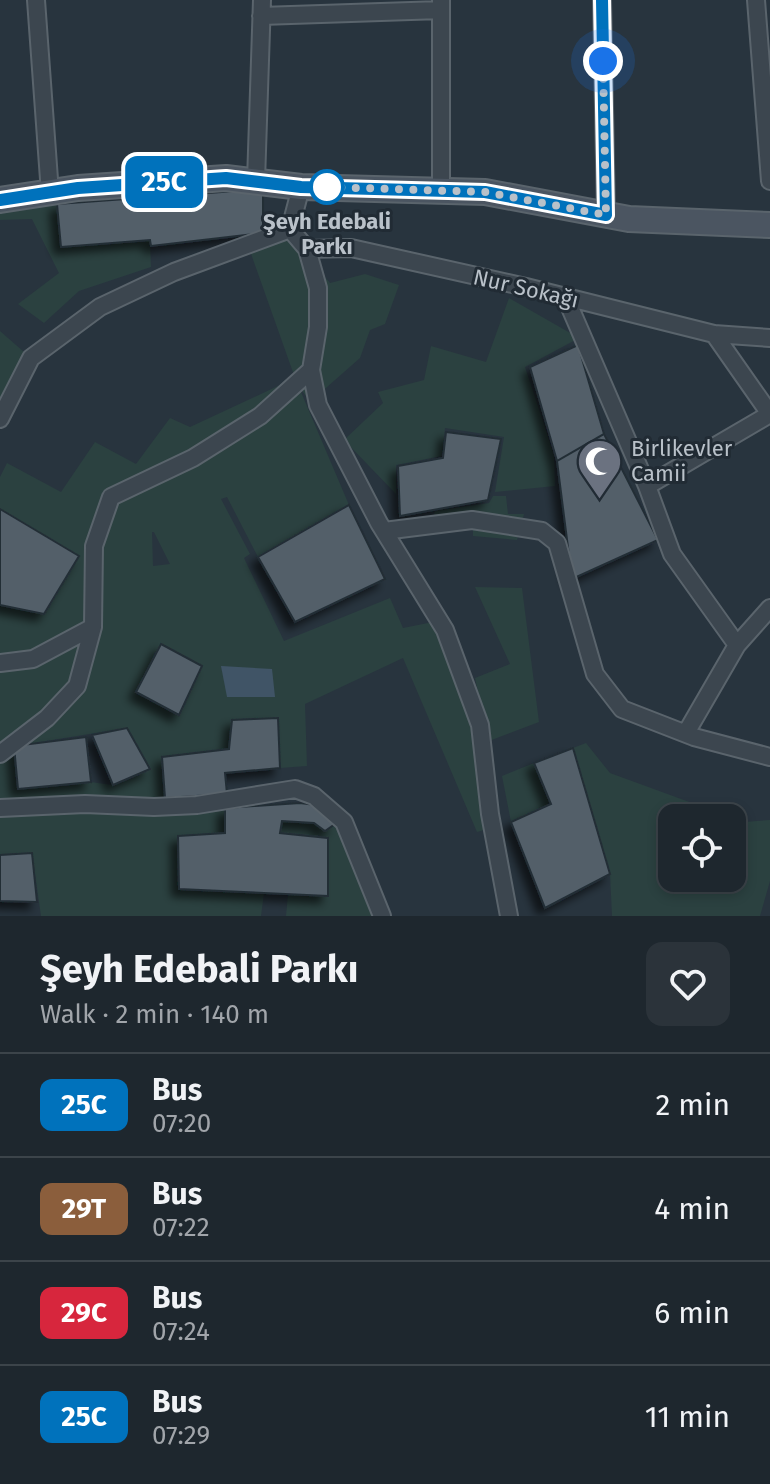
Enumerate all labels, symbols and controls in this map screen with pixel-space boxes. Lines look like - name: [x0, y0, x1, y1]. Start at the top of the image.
- your location: [583, 41, 623, 81]
- line badge: 25C: [118, 156, 210, 208]
- text: 25C: [141, 165, 187, 198]
- marker: Şeyh Edebali Parkı: [310, 170, 344, 204]
- place label: Şeyh Edebali Parkı: [263, 208, 391, 260]
- street label: Nur Sokağı: [471, 263, 581, 314]
- place label: Birlikevler Camii: [631, 435, 733, 487]
- mosque icon: Birlikevler Camii: [576, 437, 624, 500]
- map controls: [658, 804, 746, 892]
- button: locate: [658, 804, 746, 892]
- button: heart: [646, 942, 730, 1026]
- text: Şeyh Edebali Parkı: [40, 946, 358, 992]
- text: Walk · 2 min · 140 m: [40, 999, 269, 1030]
- text: Bus: [152, 1072, 202, 1108]
- text: 2 min: [655, 1087, 730, 1123]
- text: 25C: [61, 1088, 107, 1121]
- text: 07:20: [152, 1108, 211, 1139]
- text: Bus: [152, 1176, 202, 1212]
- text: 4 min: [654, 1191, 730, 1227]
- text: 29T: [62, 1192, 106, 1225]
- text: 07:22: [152, 1212, 210, 1243]
- text: Bus: [152, 1280, 202, 1316]
- text: 6 min: [654, 1295, 730, 1331]
- text: 29C: [61, 1296, 107, 1329]
- text: 07:24: [152, 1316, 210, 1347]
- text: Bus: [152, 1384, 202, 1420]
- text: 11 min: [645, 1399, 730, 1435]
- text: 25C: [61, 1400, 107, 1433]
- text: 07:29: [152, 1420, 210, 1451]

